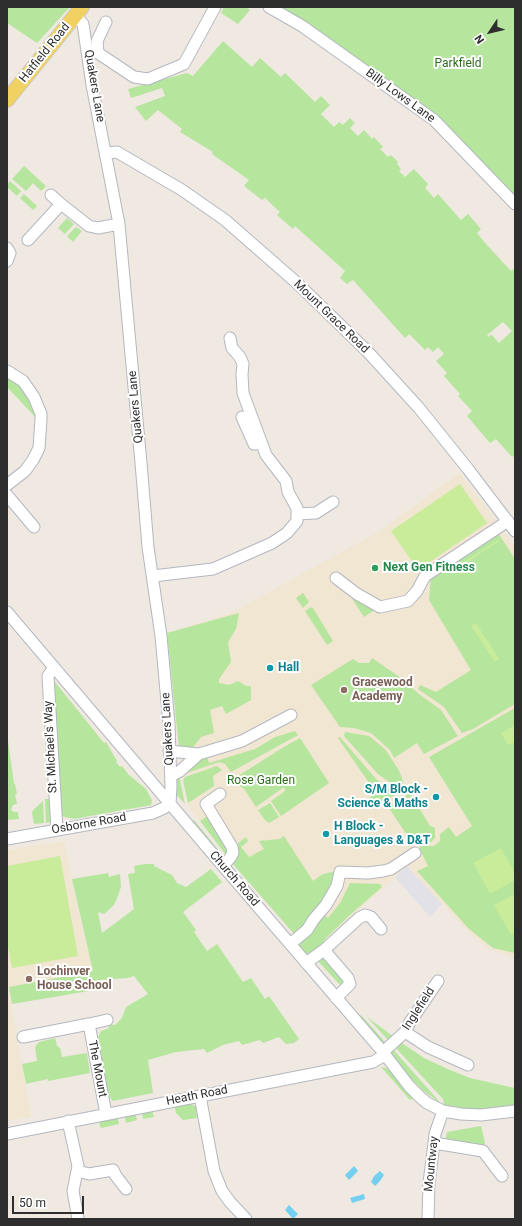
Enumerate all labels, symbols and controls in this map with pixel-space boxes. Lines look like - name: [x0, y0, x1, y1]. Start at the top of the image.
- north arrow: [470, 12, 510, 52]
- street label: Hatfield Road: [17, 20, 73, 86]
- text: N: [472, 32, 487, 46]
- street label: Quakers Lane: [81, 49, 107, 123]
- park label: Parkfield: [435, 57, 481, 71]
- street label: Billy Lows Lane: [362, 66, 438, 126]
- street label: Mount Grace Road: [290, 277, 372, 357]
- street label: Quakers Lane: [126, 370, 146, 444]
- place label: Next Gen Fitness: [383, 561, 475, 575]
- marker: Next Gen Fitness: [370, 563, 380, 573]
- place label: Hall: [278, 661, 299, 675]
- marker: Hall: [265, 663, 275, 673]
- place label: Gracewood Academy: [352, 676, 413, 704]
- marker: Gracewood Academy: [339, 685, 349, 695]
- street label: Quakers Lane: [159, 692, 177, 766]
- street label: St. Michael's Way: [41, 700, 61, 794]
- park label: Rose Garden: [227, 774, 295, 788]
- place label: S/M Block - Science & Maths: [338, 783, 428, 811]
- marker: S/M Block - Science & Maths: [431, 792, 441, 802]
- street label: Osborne Road: [51, 810, 127, 838]
- place label: H Block - Languages & D&T: [334, 820, 430, 848]
- marker: H Block - Languages & D&T: [321, 829, 331, 839]
- street label: Church Road: [206, 848, 262, 910]
- place label: Lochinver House School: [37, 965, 112, 993]
- marker: Lochinver House School: [24, 974, 34, 984]
- street label: Inglefield: [400, 985, 438, 1033]
- street label: The Mount: [84, 1039, 110, 1099]
- street label: Heath Road: [165, 1083, 229, 1109]
- street label: Mountway: [422, 1136, 442, 1192]
- scale bar: [14, 1188, 86, 1214]
- text: 50 m: [19, 1196, 46, 1210]

